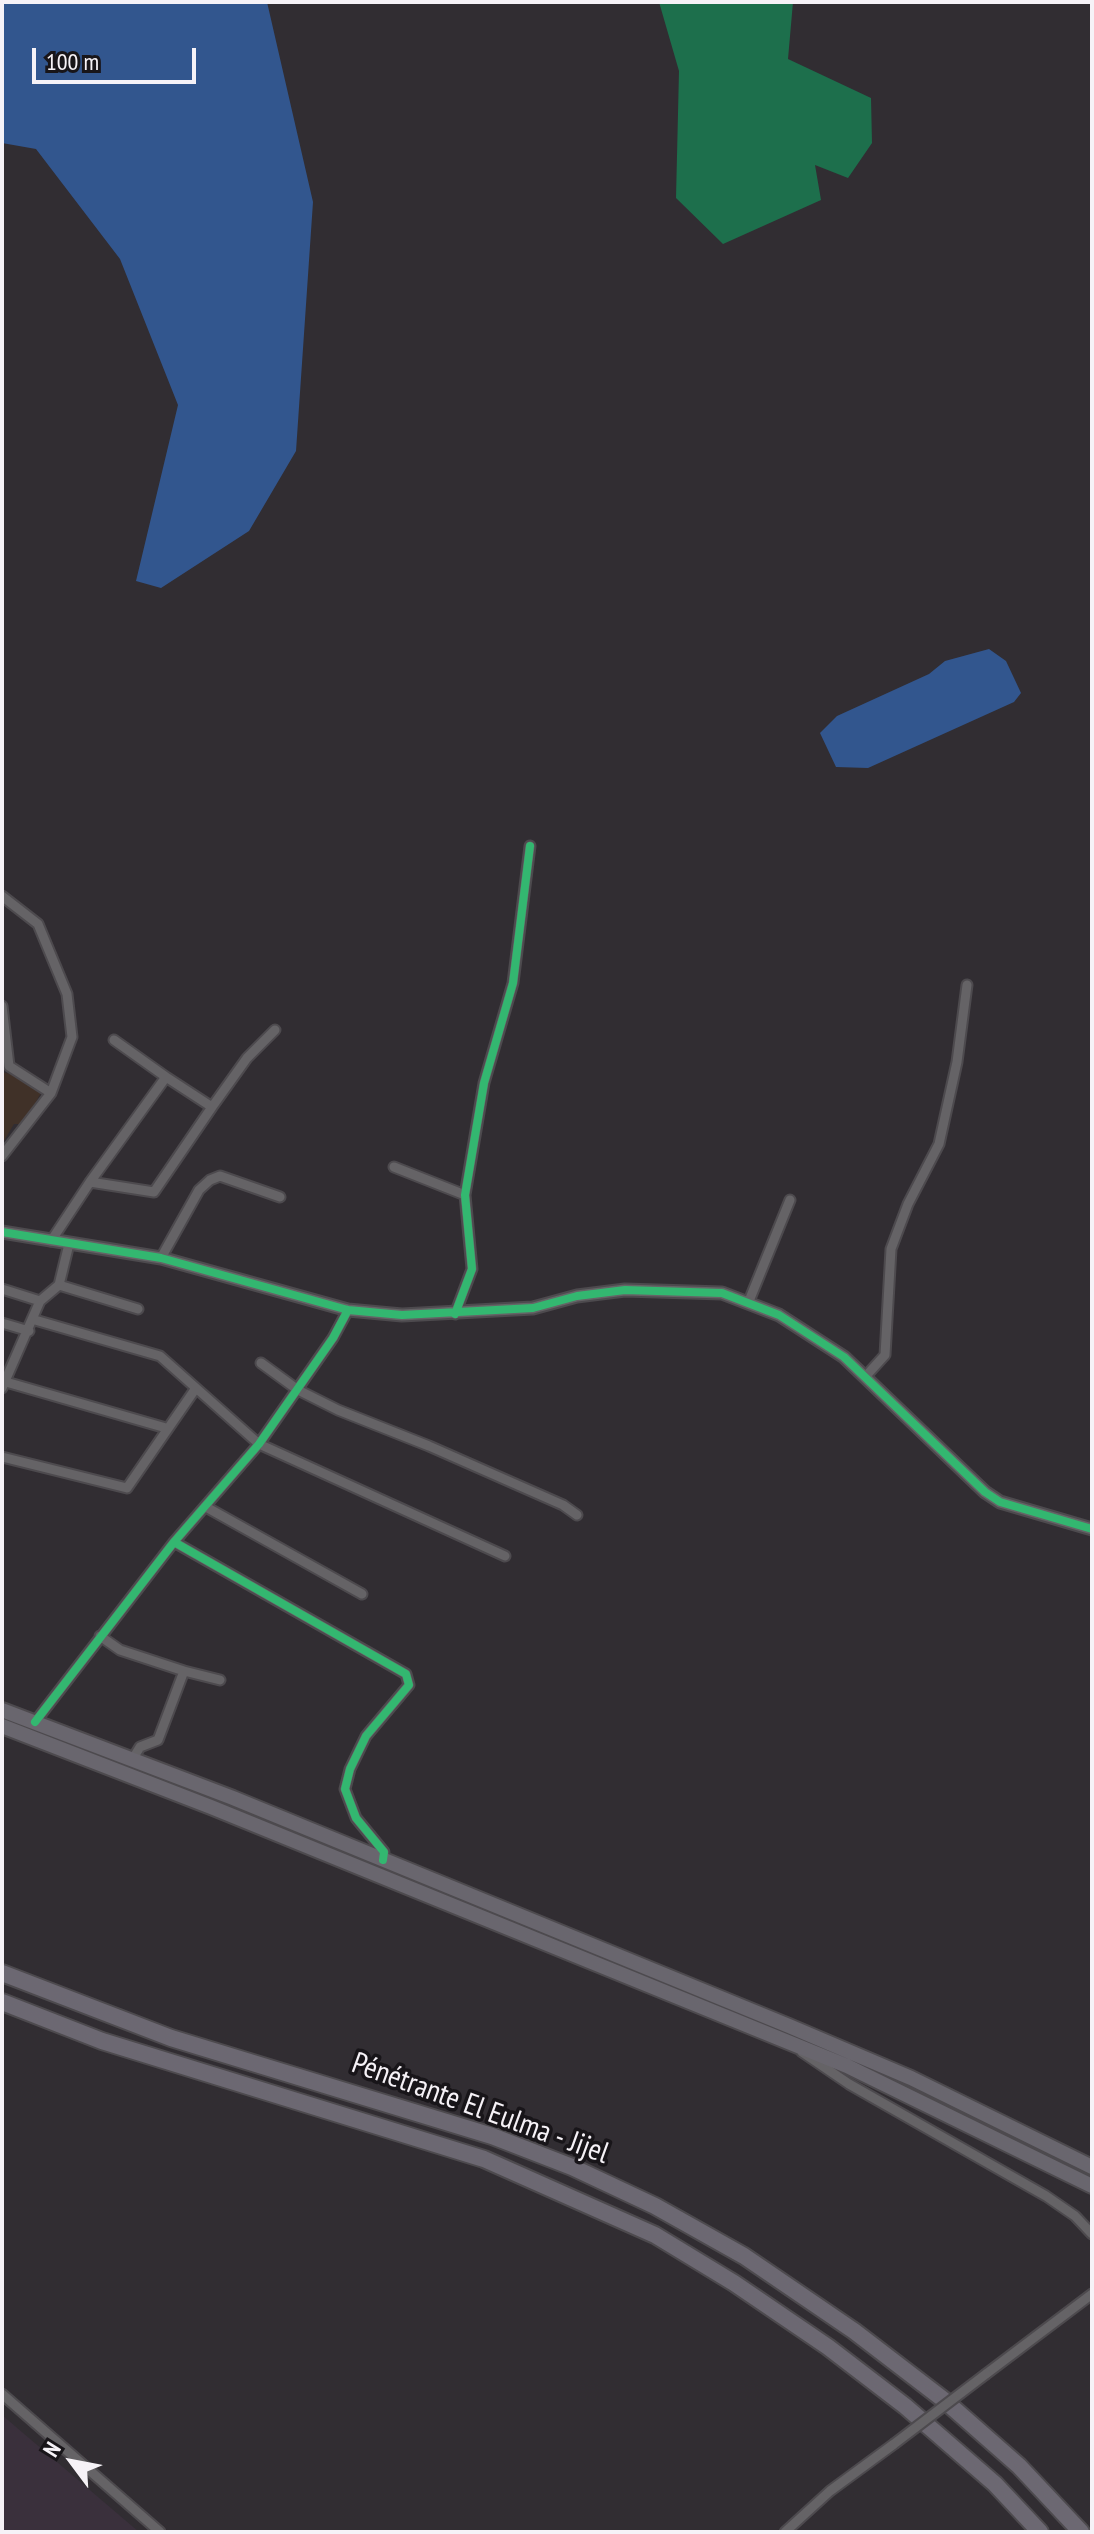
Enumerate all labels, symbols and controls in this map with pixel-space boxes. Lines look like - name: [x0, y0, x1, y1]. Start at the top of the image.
- scale bar: [36, 32, 200, 82]
- text: 100 m: [46, 46, 99, 77]
- street label: Pénétrante El Eulma - Jijel: [347, 2046, 613, 2172]
- north arrow: [32, 2422, 112, 2502]
- text: N: [37, 2437, 67, 2462]

